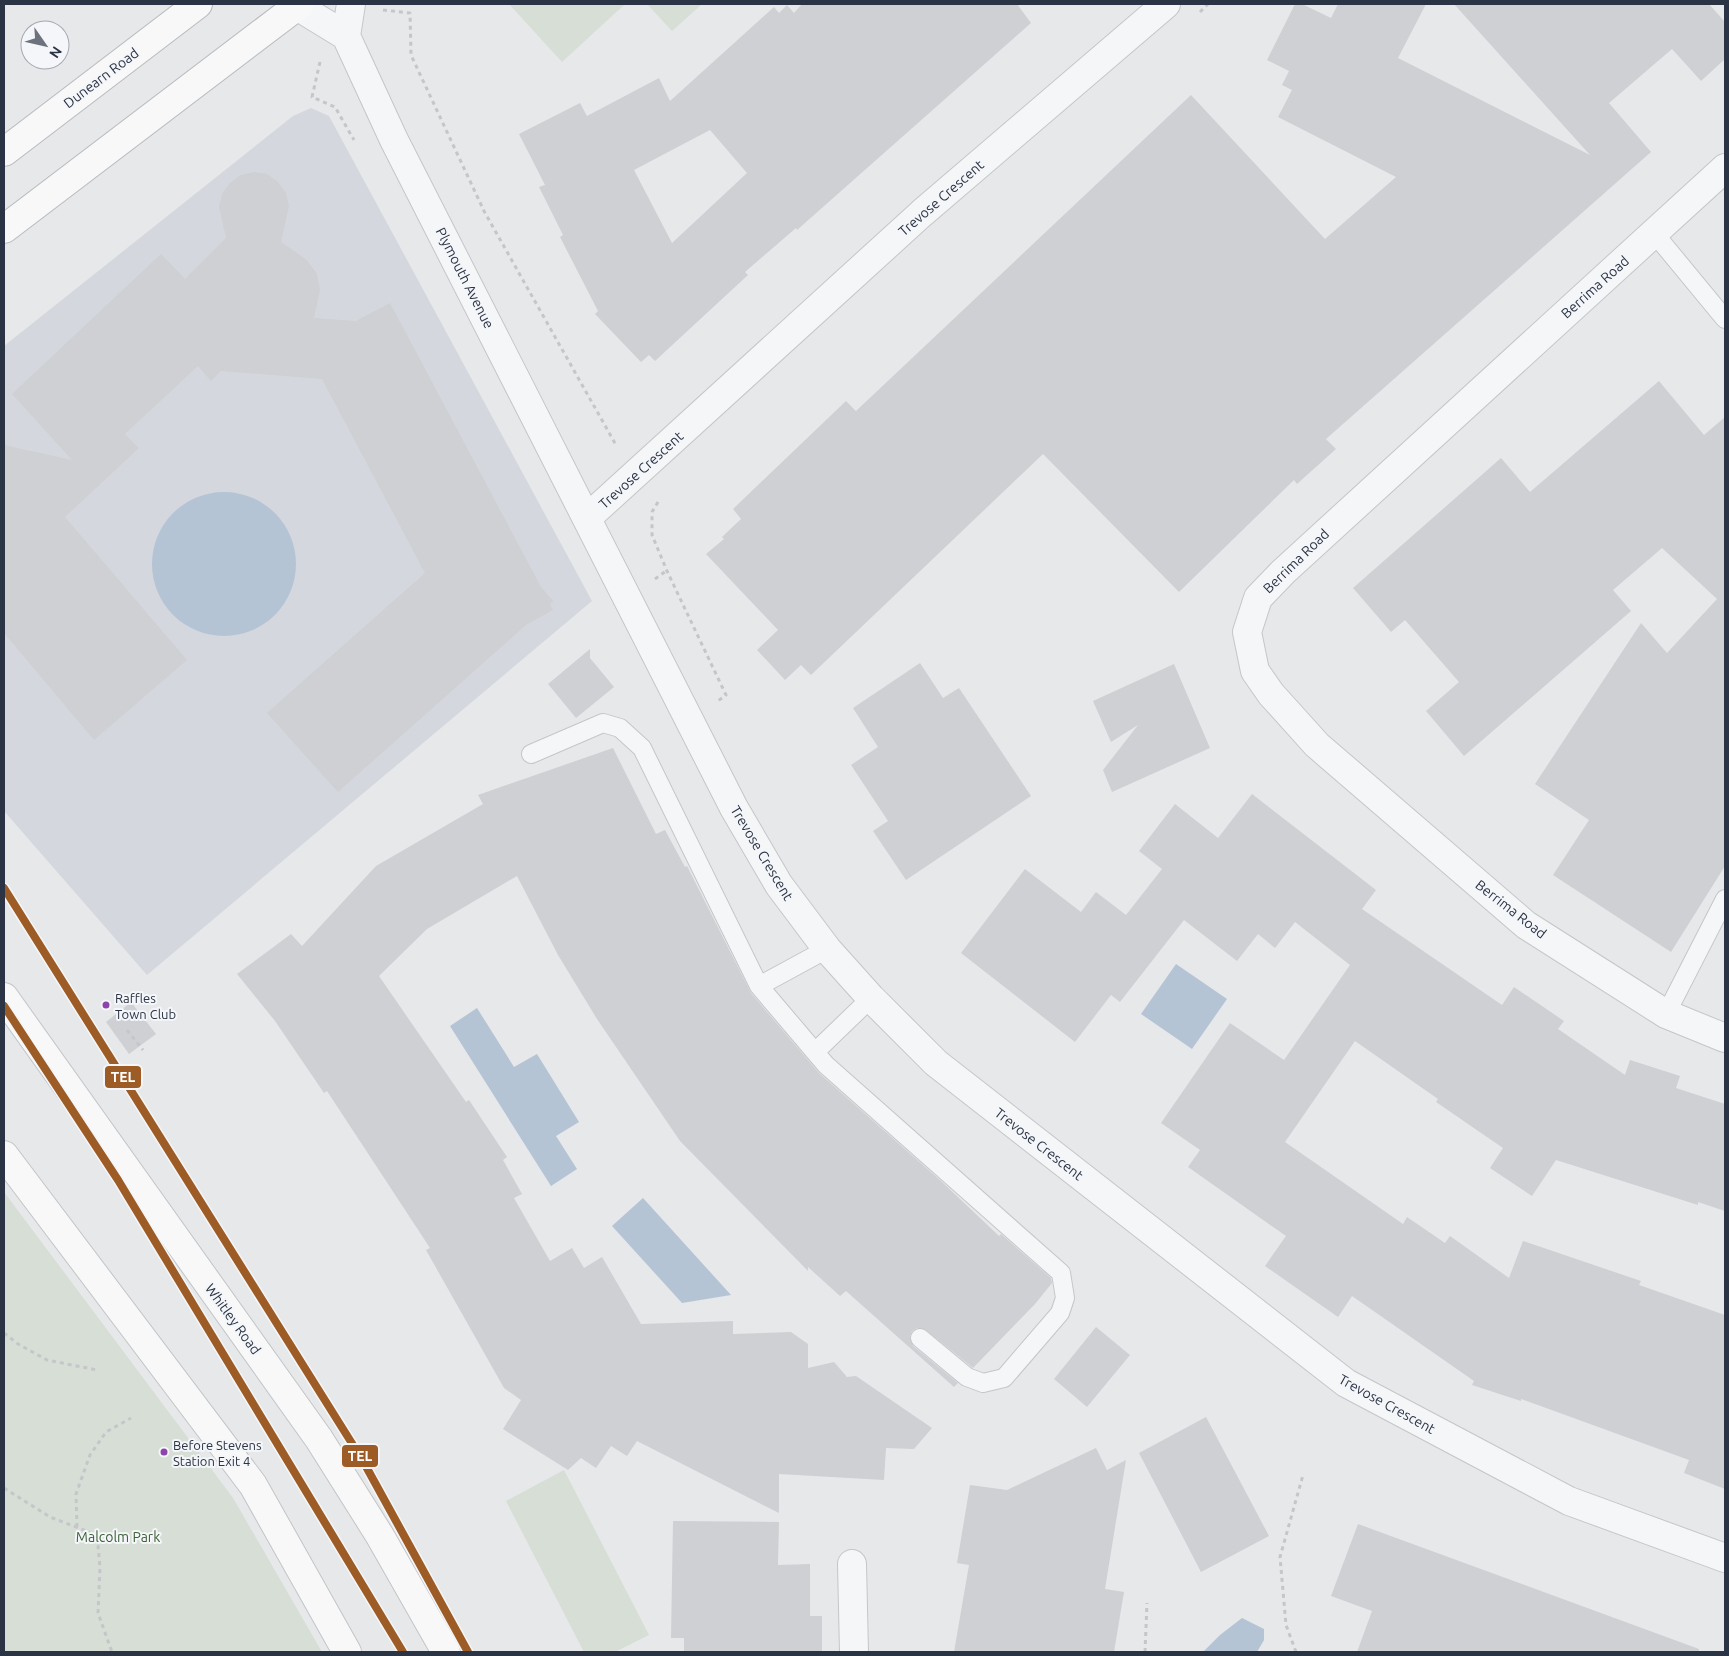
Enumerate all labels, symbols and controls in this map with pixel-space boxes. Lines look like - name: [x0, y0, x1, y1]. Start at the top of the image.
- north arrow: [20, 20, 70, 70]
- text: N: [46, 43, 65, 61]
- street label: Dunearn Road: [60, 45, 142, 111]
- street label: Trevose Crescent: [895, 156, 987, 239]
- street label: Plymouth Avenue: [433, 225, 497, 331]
- street label: Berrima Road: [1558, 252, 1632, 322]
- street label: Trevose Crescent: [596, 428, 687, 512]
- street label: Berrima Road: [1260, 526, 1332, 596]
- street label: Trevose Crescent: [727, 803, 797, 904]
- street label: Berrima Road: [1472, 876, 1550, 942]
- place label: Raffles Town Club: [115, 991, 176, 1021]
- marker: Raffles Town Club: [101, 1000, 111, 1010]
- line badge: TEL: [104, 1065, 142, 1089]
- text: TEL: [111, 1069, 136, 1085]
- street label: Trevose Crescent: [992, 1105, 1087, 1184]
- street label: Whitley Road: [202, 1281, 264, 1357]
- street label: Trevose Crescent: [1336, 1371, 1438, 1437]
- place label: Before Stevens Station Exit 4: [173, 1438, 262, 1468]
- line badge: TEL: [341, 1444, 379, 1468]
- marker: Before Stevens Station Exit 4: [159, 1447, 169, 1457]
- text: TEL: [348, 1448, 373, 1464]
- park label: Malcolm Park: [76, 1529, 160, 1545]

